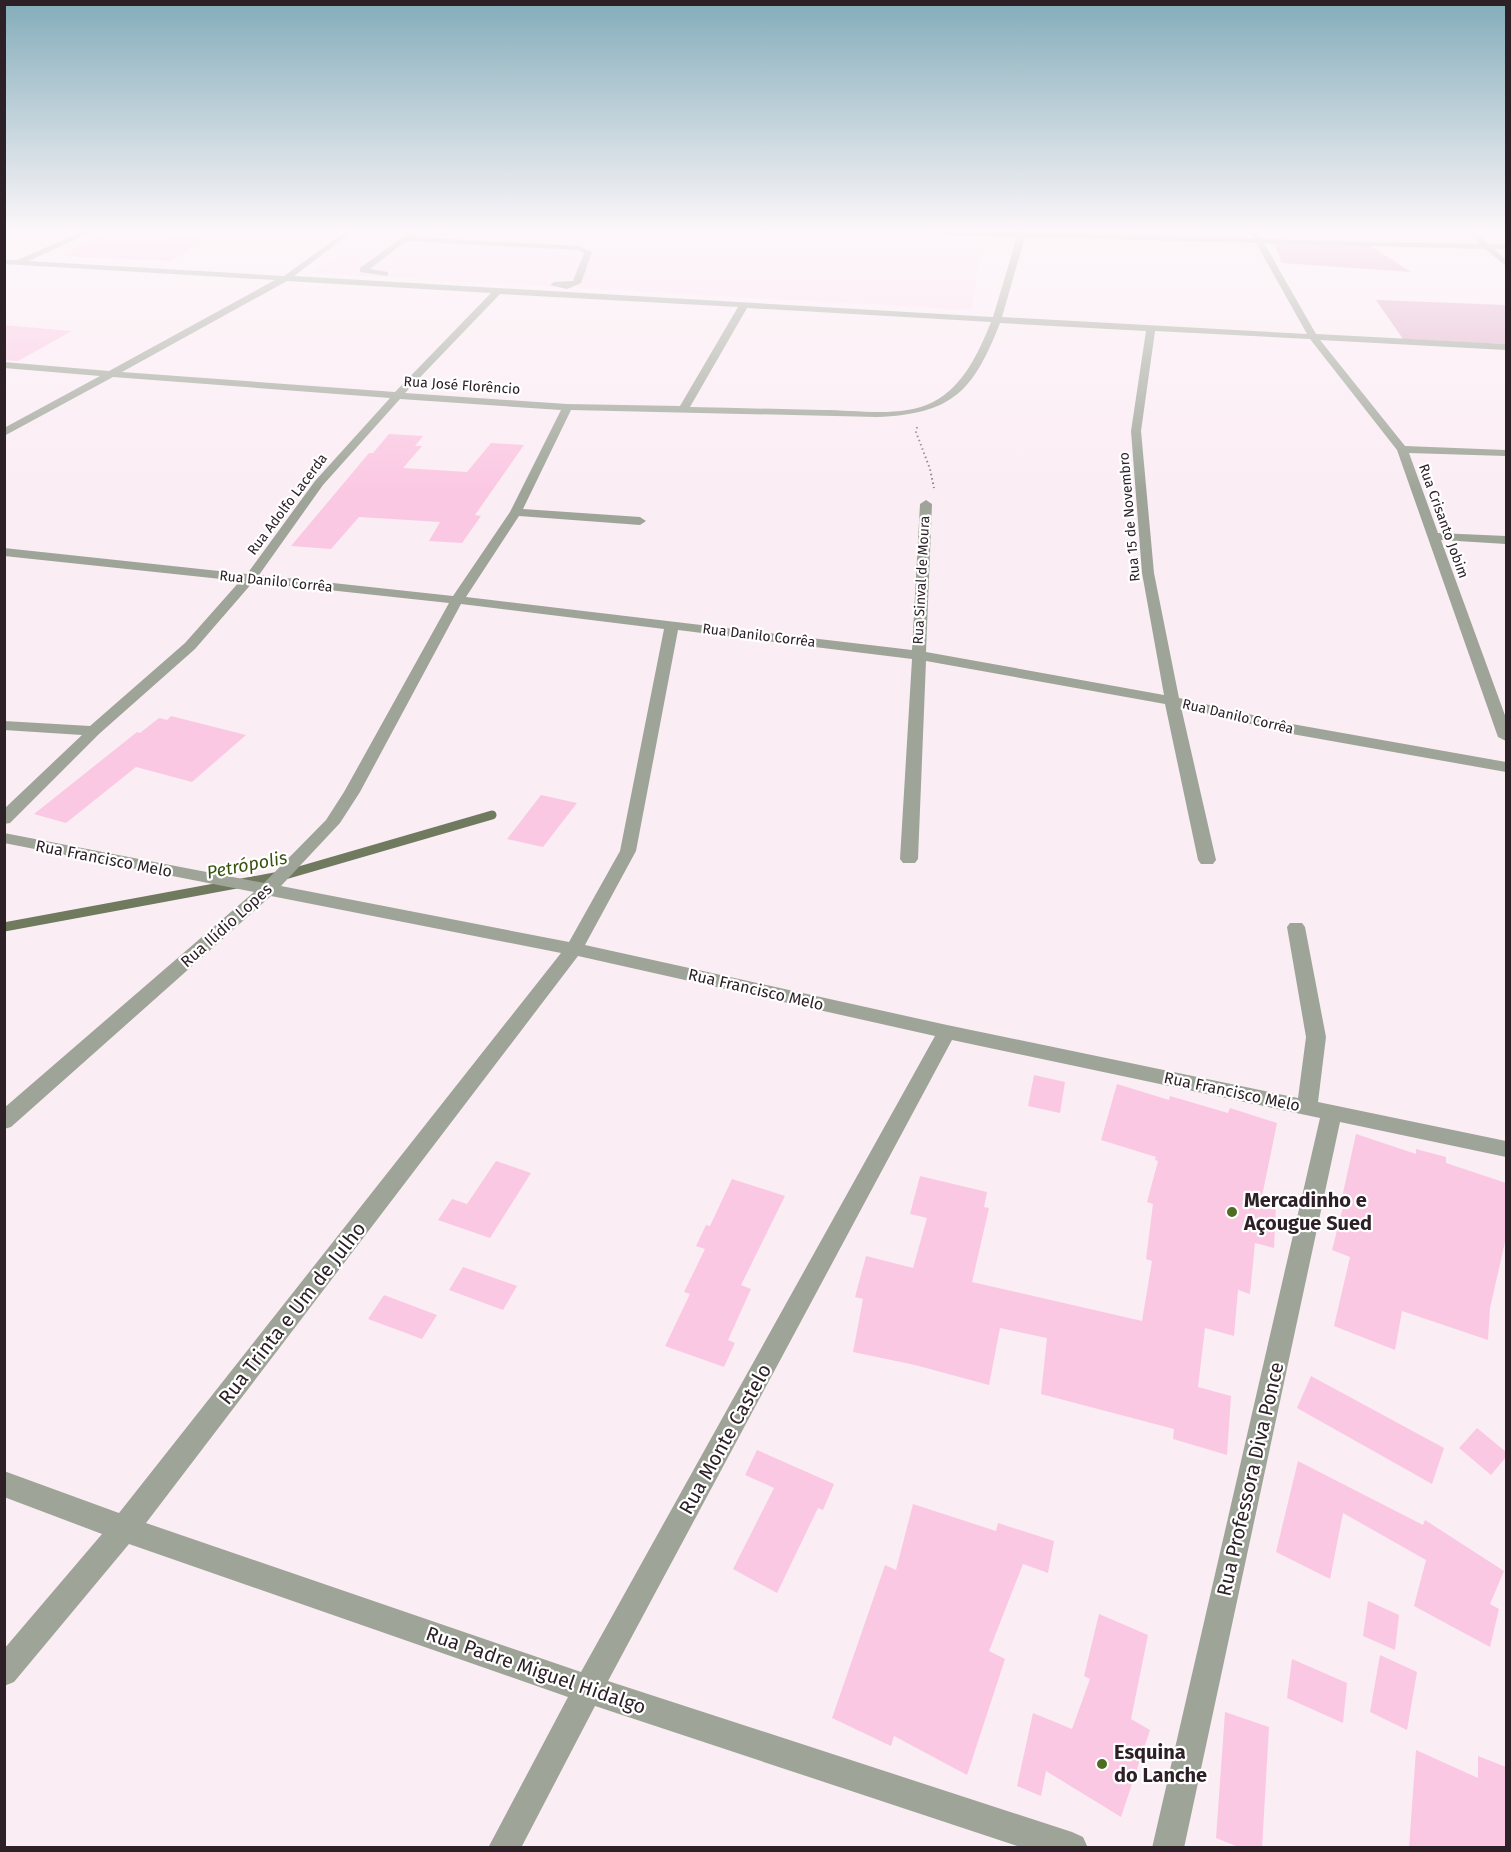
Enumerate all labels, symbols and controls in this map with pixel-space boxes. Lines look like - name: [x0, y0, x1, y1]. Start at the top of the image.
- street label: Rua José Florêncio: [403, 373, 521, 398]
- street label: Rua Adolfo Lacerda: [244, 450, 331, 558]
- street label: Rua 15 de Novembro: [1115, 451, 1144, 582]
- street label: Rua Crisanto Jobim: [1415, 462, 1472, 581]
- street label: Rua Sinval de Moura: [910, 515, 933, 645]
- street label: Rua Danilo Corrêa: [218, 567, 333, 596]
- street label: Rua Danilo Corrêa: [701, 620, 816, 651]
- street label: Rua Danilo Corrêa: [1181, 695, 1295, 738]
- street label: Rua Francisco Melo: [34, 836, 174, 881]
- water label: Petrópolis: [205, 846, 289, 884]
- street label: Rua Ilídio Lopes: [177, 879, 276, 971]
- street label: Rua Francisco Melo: [686, 965, 826, 1014]
- street label: Rua Francisco Melo: [1162, 1068, 1302, 1115]
- place label: Mercadinho e Açougue Sued: [1243, 1188, 1372, 1235]
- marker: Mercadinho e Açougue Sued: [1225, 1205, 1239, 1219]
- street label: Rua Trinta e Um de Julho: [213, 1217, 371, 1409]
- street label: Rua Monte Castelo: [674, 1360, 776, 1518]
- street label: Rua Professora Diva Ponce: [1211, 1360, 1289, 1598]
- street label: Rua Padre Miguel Hidalgo: [423, 1621, 649, 1719]
- place label: Esquina do Lanche: [1114, 1740, 1207, 1787]
- marker: Esquina do Lanche: [1095, 1757, 1109, 1771]

